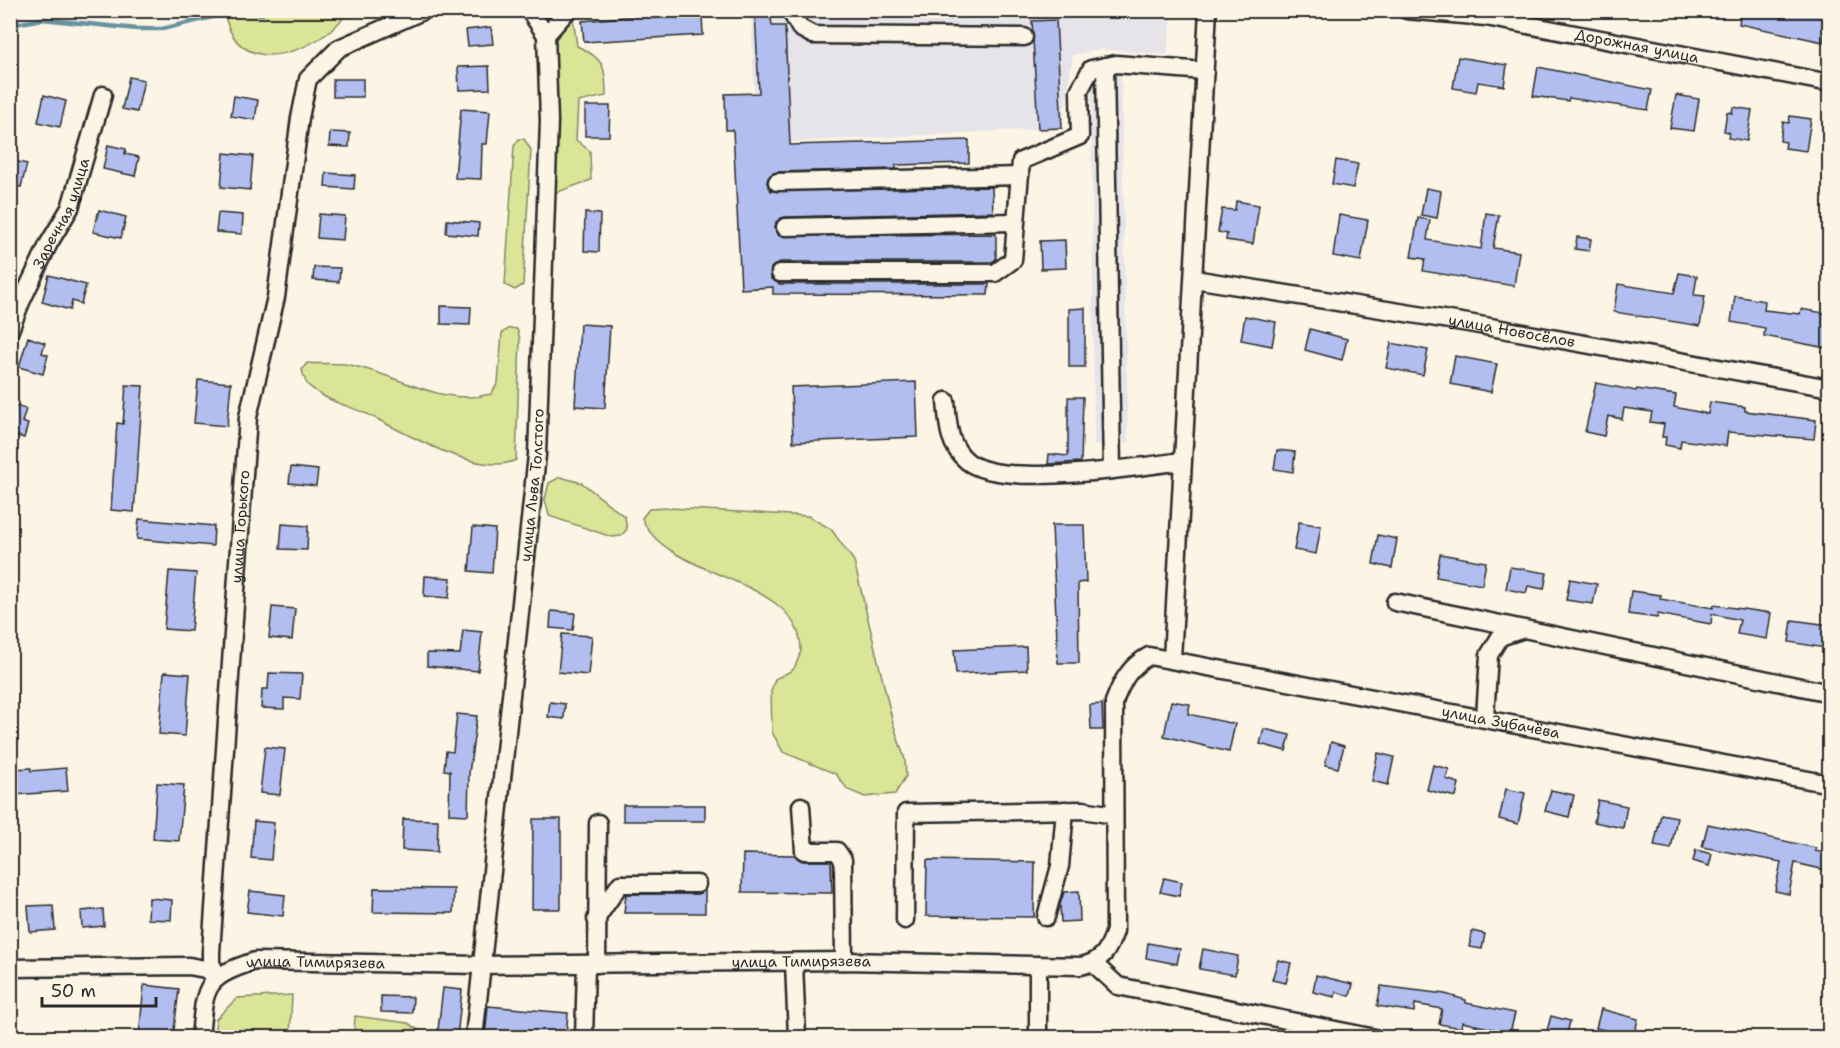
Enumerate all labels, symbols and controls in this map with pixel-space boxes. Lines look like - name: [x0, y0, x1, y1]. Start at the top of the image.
- street label: Дорожная улица: [1573, 24, 1701, 68]
- street label: Заречная улица: [28, 155, 94, 272]
- street label: улица Новосёлов: [1447, 310, 1577, 352]
- street label: улица Льва Толстого: [516, 408, 549, 563]
- street label: улица Горького: [227, 469, 254, 584]
- street label: улица Зубачёва: [1440, 701, 1562, 743]
- street label: улица Тимирязева: [243, 951, 386, 973]
- street label: улица Тимирязева: [732, 951, 872, 972]
- scale bar: [42, 970, 156, 1008]
- text: 50 m: [51, 979, 96, 1003]

